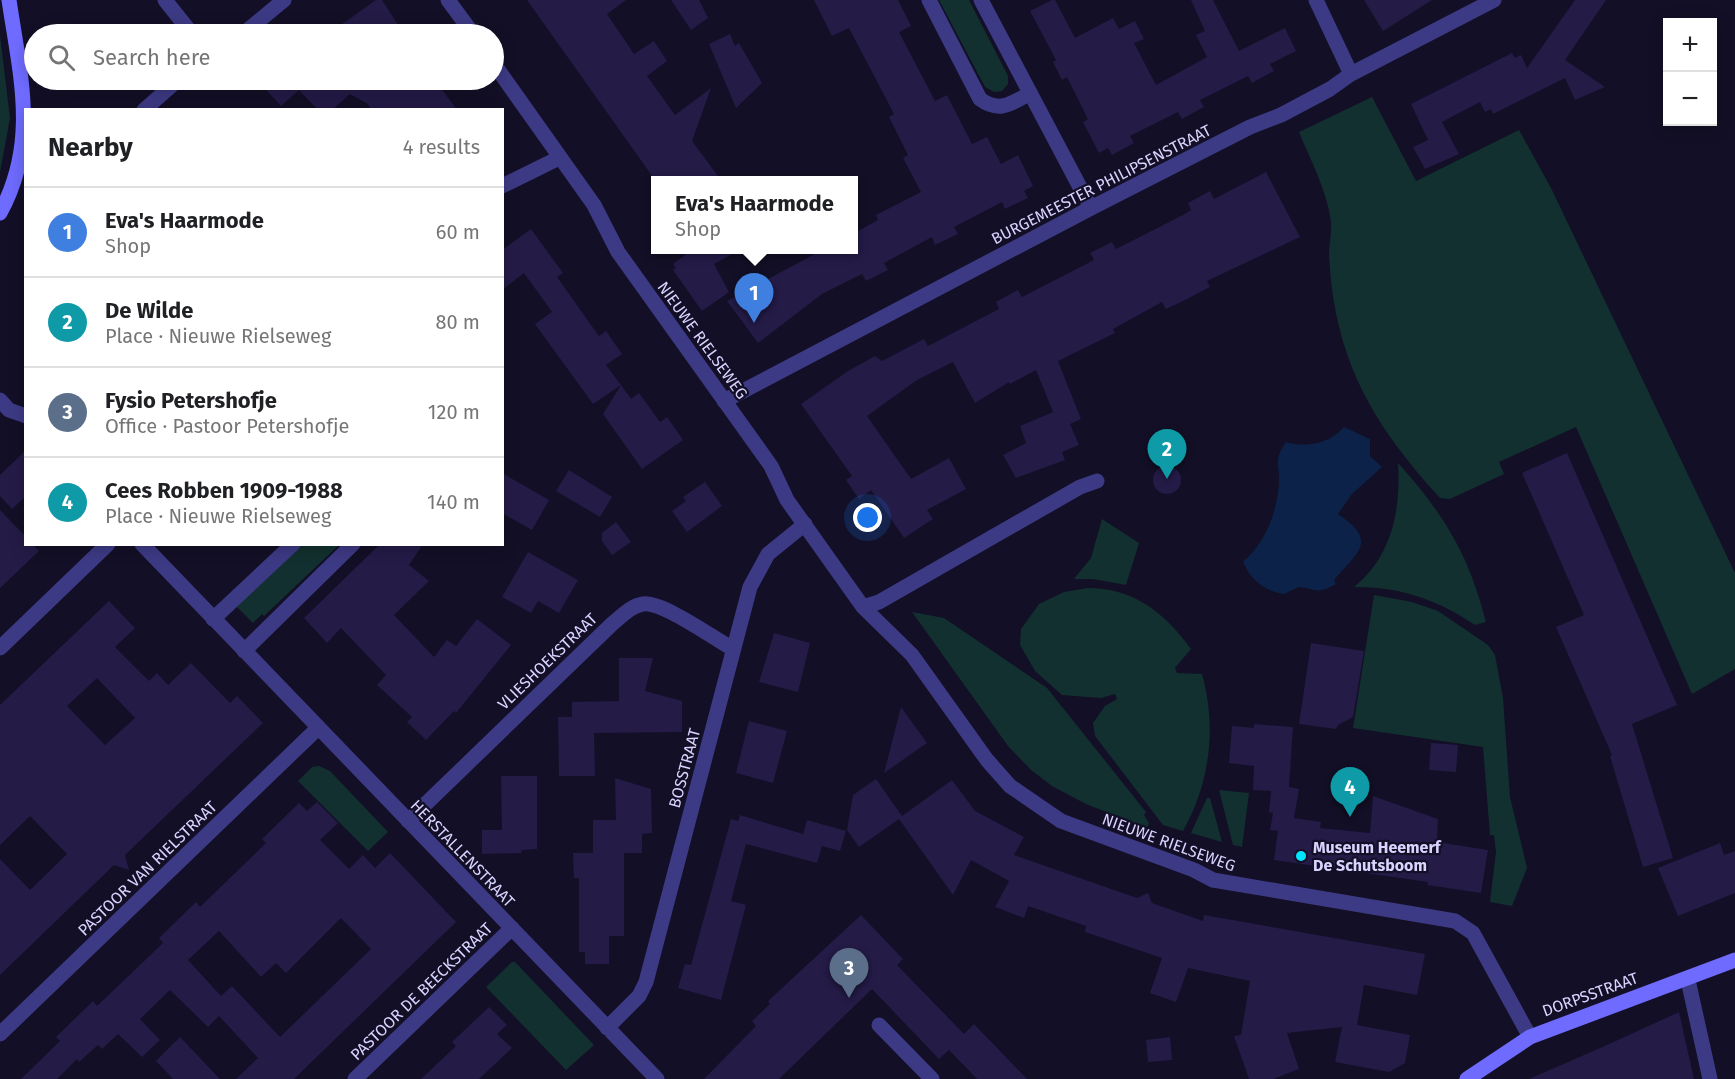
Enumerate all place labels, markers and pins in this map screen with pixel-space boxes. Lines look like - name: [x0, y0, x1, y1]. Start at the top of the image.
- pin: 1: [734, 274, 774, 323]
- pin: 2: [1148, 430, 1186, 479]
- pin: 4: [1330, 768, 1370, 817]
- place label: Museum Heemerf De Schutsboom: [1313, 838, 1442, 875]
- marker: Museum Heemerf De Schutsboom: [1294, 849, 1308, 863]
- pin: 3: [830, 948, 868, 998]

